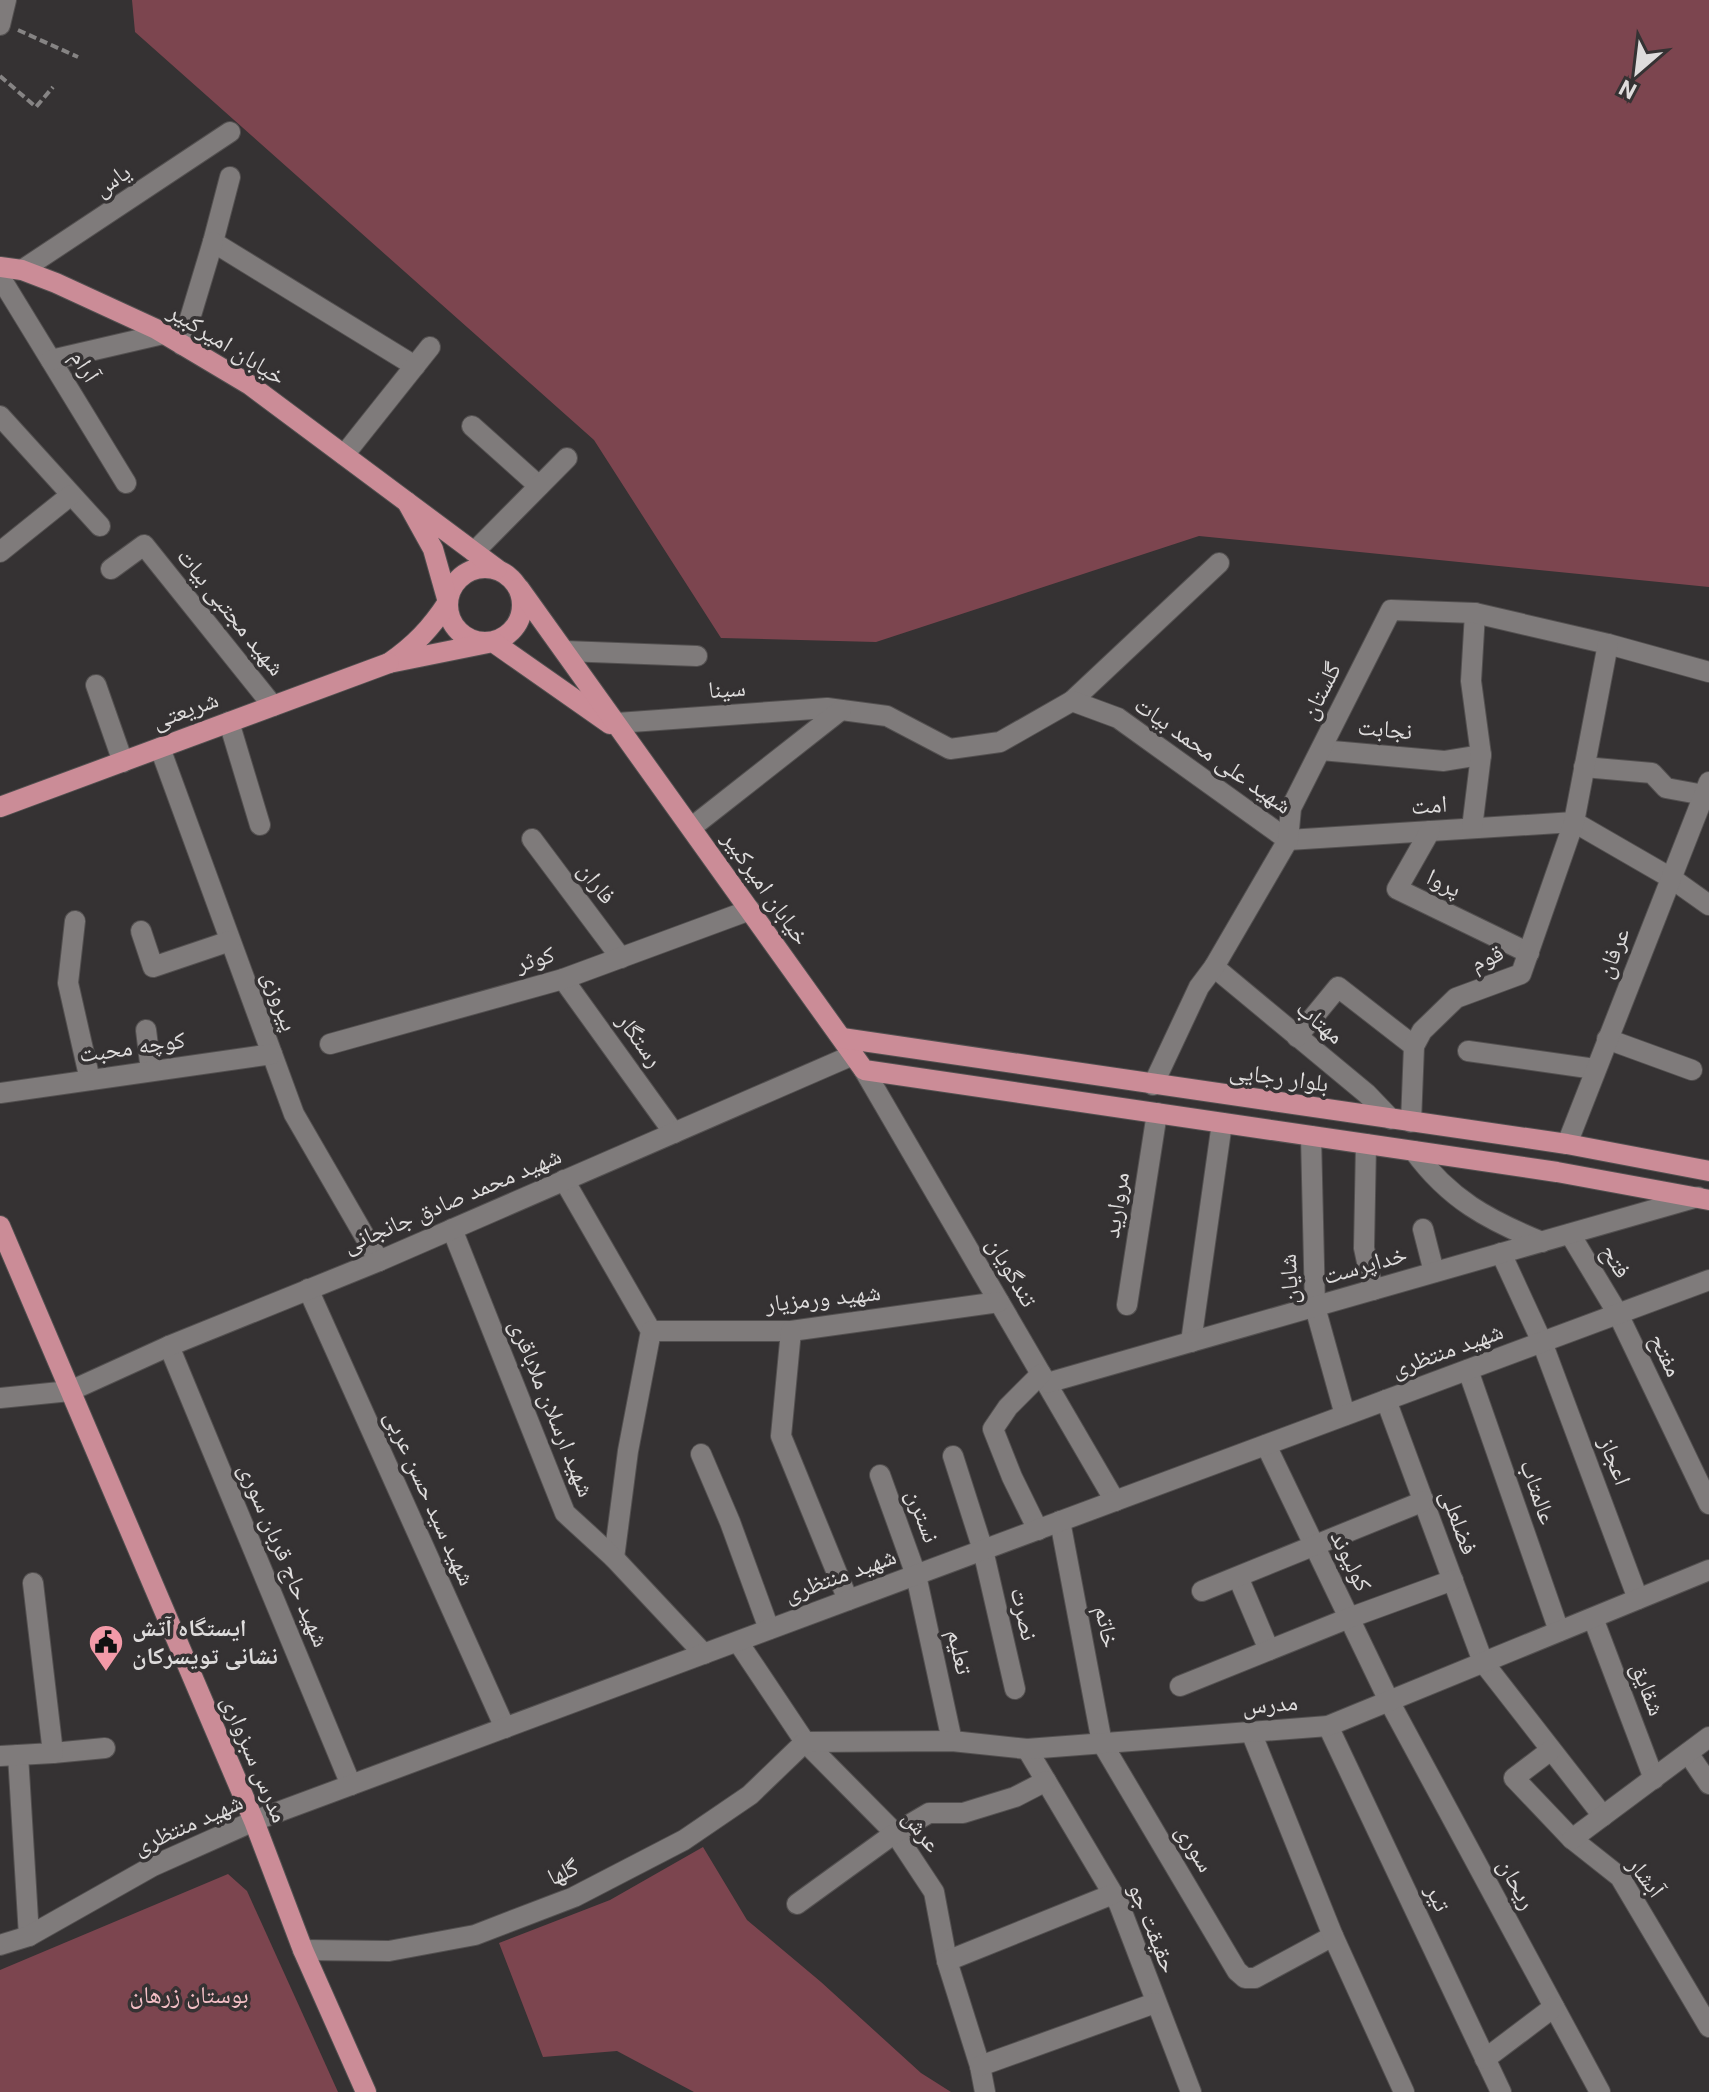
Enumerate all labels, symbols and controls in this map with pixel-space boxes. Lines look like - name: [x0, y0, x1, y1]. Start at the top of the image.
- north arrow: [1597, 32, 1677, 112]
- text: N: [1615, 75, 1641, 104]
- street label: یاس: [88, 158, 136, 202]
- street label: خیابان امیرکبیر: [162, 296, 291, 391]
- street label: آرام: [63, 345, 106, 389]
- street label: شهید مجتبی بیات: [171, 543, 291, 681]
- street label: گلستان: [1295, 658, 1347, 724]
- street label: سینا: [707, 674, 747, 704]
- street label: شریعتی: [148, 685, 222, 735]
- street label: شهید علی محمد بیات: [1129, 690, 1297, 820]
- street label: نجابت: [1356, 713, 1414, 745]
- street label: امت: [1410, 790, 1448, 820]
- street label: خیابان امیرکبیر: [716, 825, 816, 950]
- street label: فاران: [572, 857, 622, 909]
- street label: پروا: [1422, 863, 1466, 903]
- street label: عرفان: [1590, 924, 1636, 982]
- street label: قوم: [1466, 939, 1508, 979]
- street label: کوثر: [511, 940, 558, 978]
- street label: پیروزی: [256, 967, 304, 1035]
- street label: مهتاب: [1291, 994, 1349, 1050]
- street label: رستگار: [610, 1007, 669, 1073]
- street label: کوچه محبت: [77, 1026, 187, 1068]
- street label: بلوار رجایی: [1228, 1056, 1330, 1098]
- street label: شهید محمد صادق جانجانی: [339, 1141, 565, 1259]
- street label: مروارید: [1097, 1170, 1135, 1240]
- street label: تندگویان: [981, 1232, 1043, 1312]
- street label: فتح: [1594, 1239, 1637, 1284]
- street label: خداپرست: [1320, 1240, 1410, 1290]
- street label: شایان: [1274, 1253, 1304, 1305]
- street label: شهید ورمزیار: [763, 1278, 882, 1318]
- street label: شهید ارسلان ملاباقری: [504, 1315, 600, 1501]
- street label: شهید منتظری: [1387, 1317, 1507, 1383]
- street label: مفتح: [1643, 1329, 1688, 1382]
- street label: شهید سید حسن عربی: [379, 1406, 481, 1590]
- street label: اعجاز: [1593, 1432, 1637, 1489]
- street label: عالمتاب: [1514, 1456, 1562, 1528]
- street label: شهید حاج قربان سوری: [232, 1459, 335, 1652]
- street label: نسترن: [900, 1485, 946, 1547]
- street label: فضلعلی: [1434, 1486, 1484, 1558]
- street label: کولیوند: [1324, 1526, 1378, 1596]
- street label: شهید منتظری: [780, 1542, 900, 1608]
- street label: نصرت: [1004, 1585, 1044, 1643]
- street label: خاتم: [1087, 1604, 1125, 1651]
- place label: ایستگاه آتش نشانی تویسرکان: [132, 1614, 278, 1670]
- public building icon: ایستگاه آتش نشانی تویسرکان: [87, 1623, 125, 1673]
- street label: تعلیم: [940, 1627, 978, 1678]
- street label: شقایق: [1625, 1658, 1671, 1720]
- street label: مدرس: [1241, 1688, 1299, 1720]
- street label: مدرس سبزواری: [216, 1691, 294, 1827]
- street label: شهید منتظری: [129, 1787, 247, 1861]
- street label: عرش: [897, 1804, 947, 1858]
- street label: سوری: [1170, 1819, 1220, 1877]
- street label: آبشار: [1621, 1850, 1671, 1904]
- street label: گلها: [543, 1853, 583, 1891]
- street label: ریحان: [1492, 1854, 1542, 1914]
- street label: حقیقت جو: [1122, 1879, 1184, 1977]
- street label: تیر: [1419, 1879, 1456, 1916]
- park label: بوستان زرهان: [129, 1981, 249, 2009]

